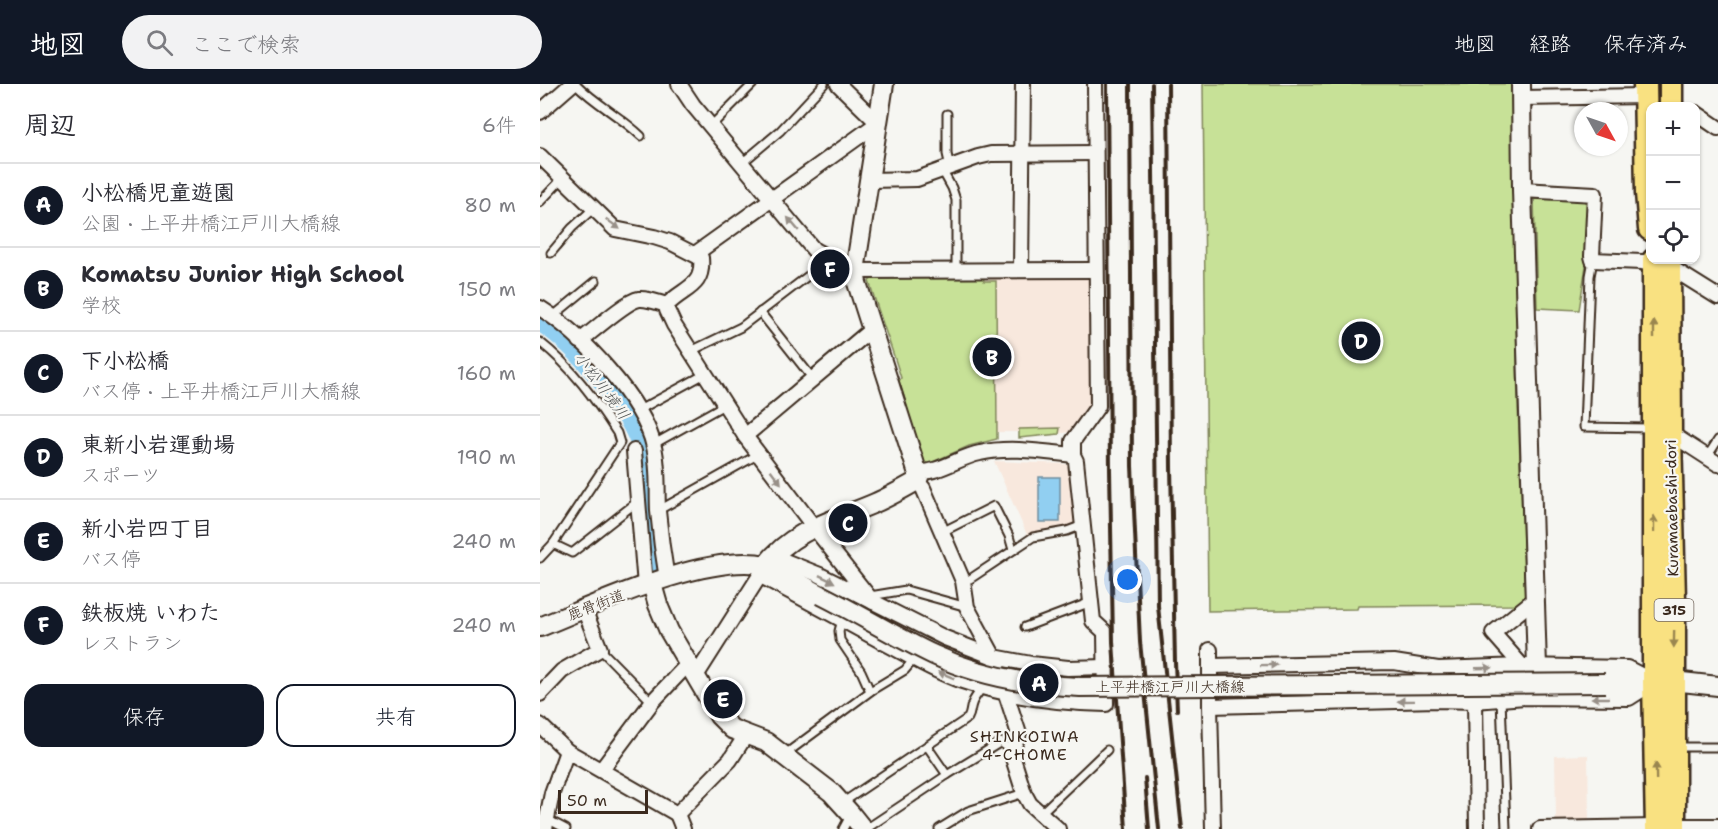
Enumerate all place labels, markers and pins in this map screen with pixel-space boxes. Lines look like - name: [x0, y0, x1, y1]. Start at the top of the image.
- pin: F: [810, 246, 850, 291]
- pin: D: [1342, 318, 1380, 364]
- pin: B: [972, 334, 1012, 380]
- pin: C: [828, 500, 868, 546]
- pin: A: [1020, 660, 1058, 706]
- pin: E: [704, 676, 742, 722]

